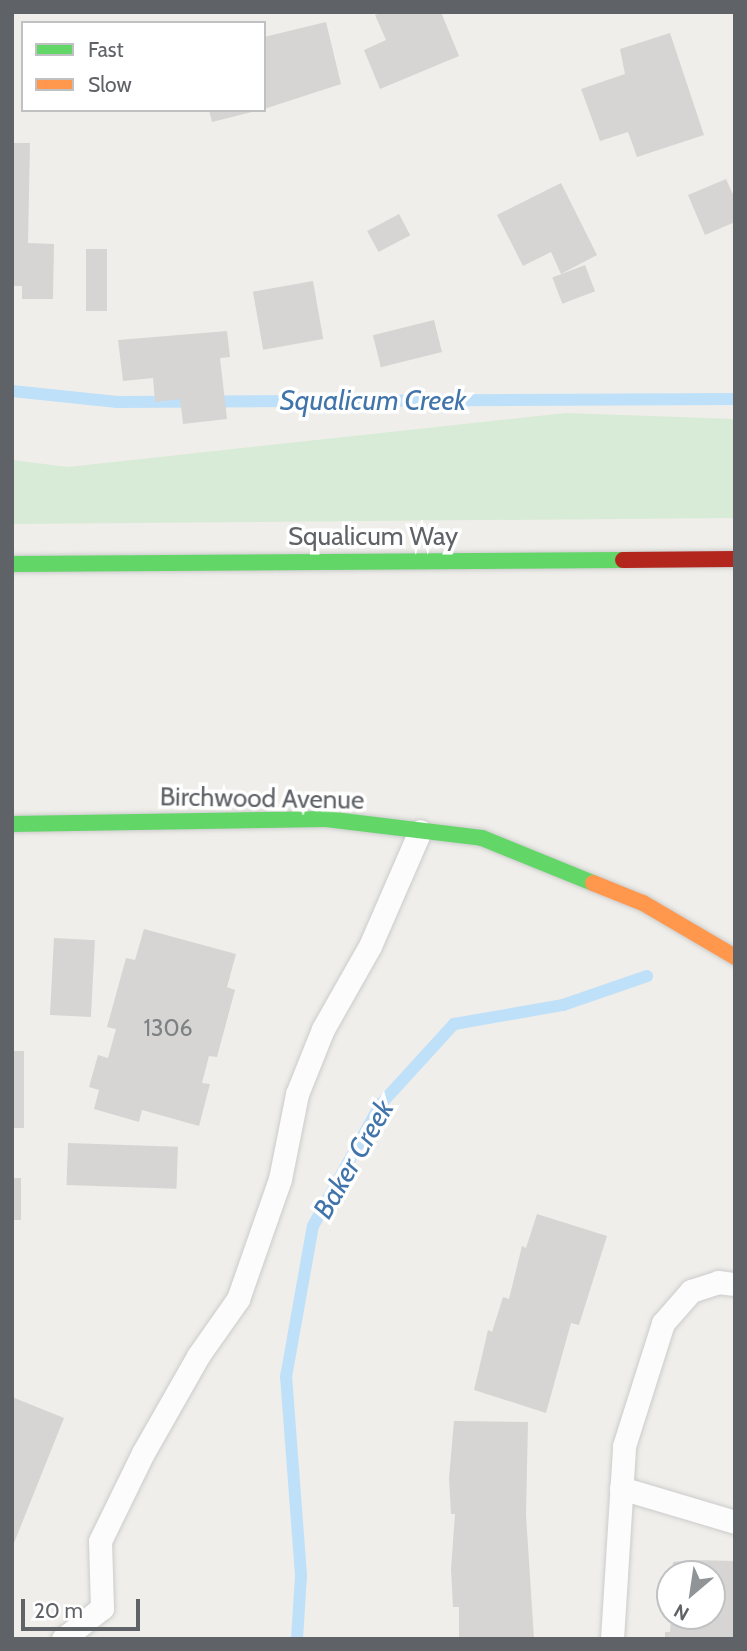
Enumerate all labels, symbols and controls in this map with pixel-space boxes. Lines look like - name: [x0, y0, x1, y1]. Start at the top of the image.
- legend: [21, 21, 266, 112]
- text: Fast: [88, 37, 124, 62]
- text: Slow: [88, 72, 132, 97]
- water label: Squalicum Creek: [280, 383, 466, 417]
- street label: Squalicum Way: [288, 521, 458, 553]
- street label: Birchwood Avenue: [159, 782, 365, 816]
- house number: 1306: [143, 1014, 193, 1042]
- water label: Baker Creek: [306, 1094, 400, 1224]
- north arrow: [656, 1560, 726, 1630]
- scale bar: [24, 1584, 144, 1628]
- text: 20 m: [34, 1598, 83, 1623]
- text: N: [670, 1599, 693, 1625]

